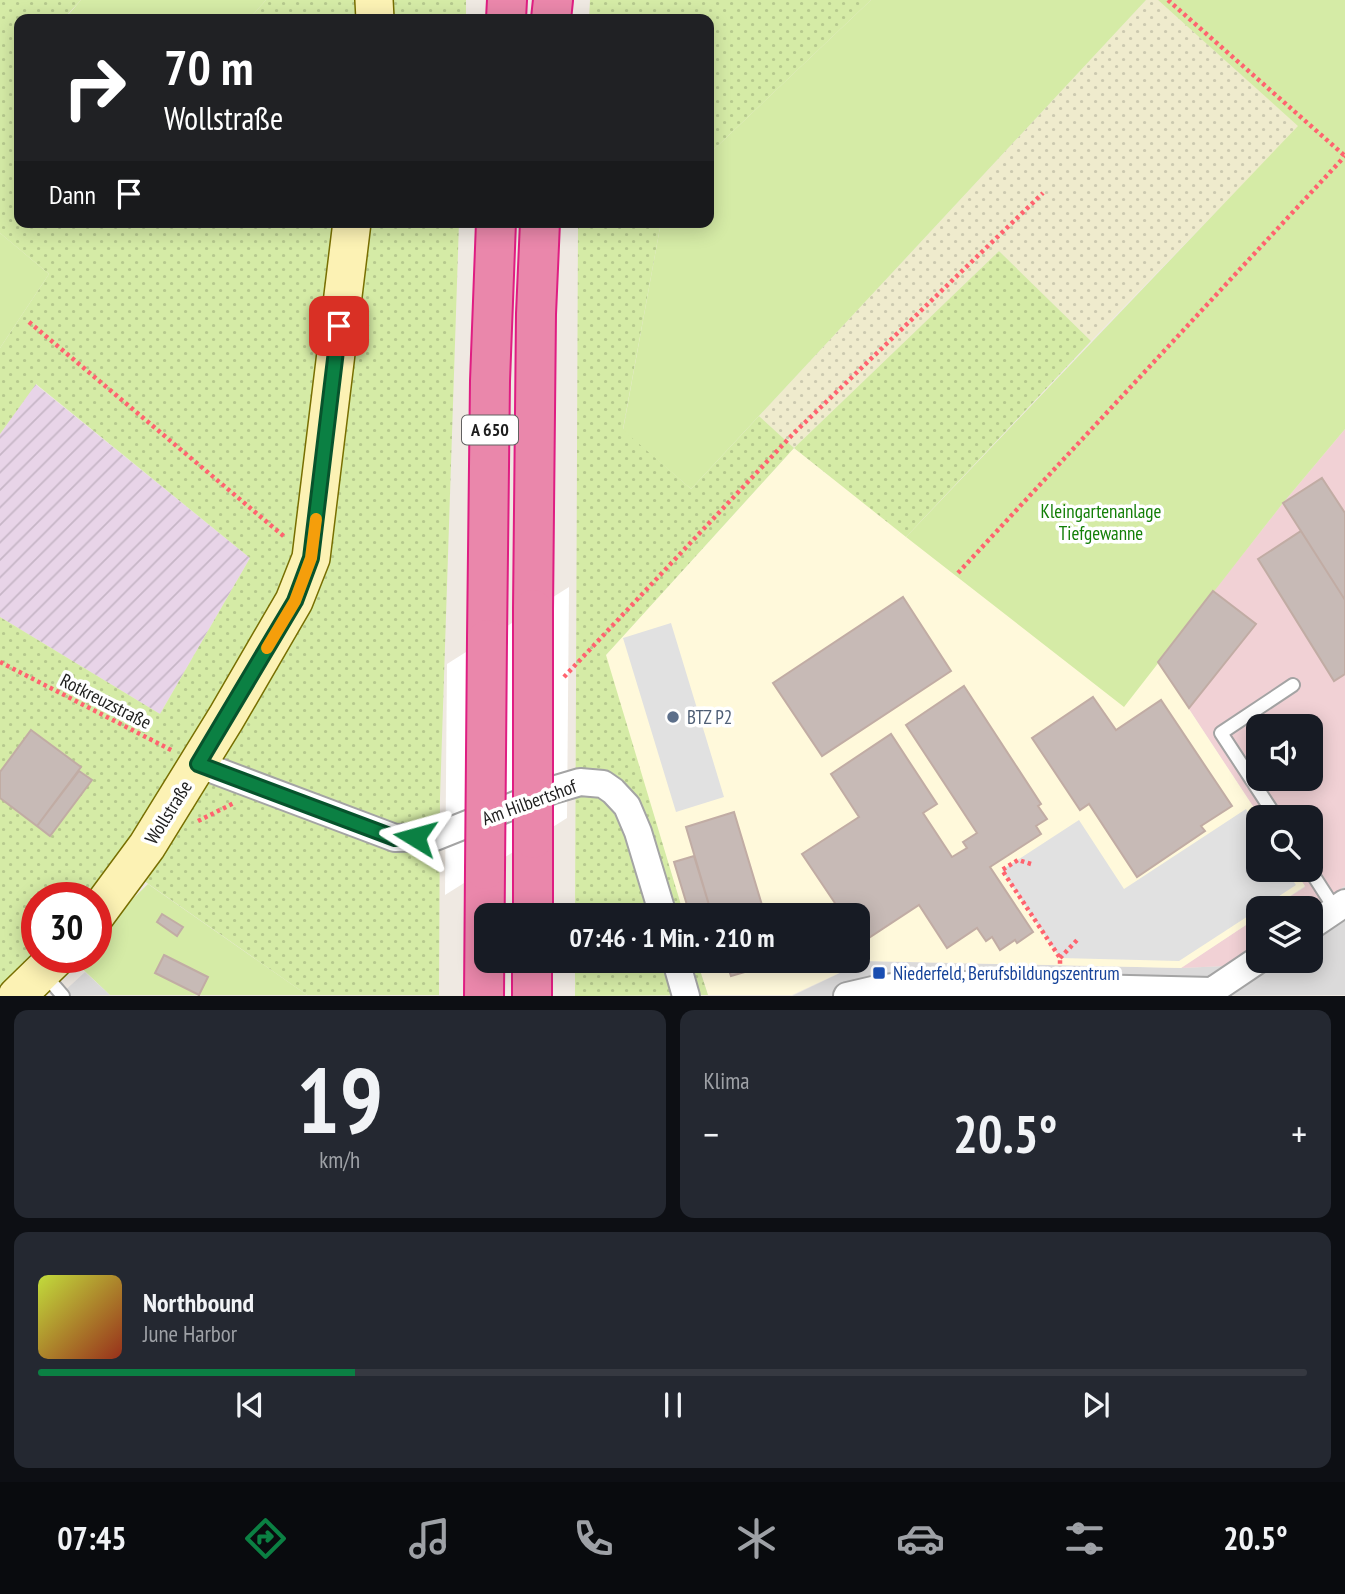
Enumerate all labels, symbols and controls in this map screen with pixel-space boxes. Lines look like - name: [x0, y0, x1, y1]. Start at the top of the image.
- text: 70 m: [164, 35, 253, 99]
- icon: right: [49, 42, 140, 133]
- text: Wollstraße: [164, 97, 283, 139]
- icon: arrive: [110, 175, 148, 213]
- text: Dann: [49, 178, 96, 211]
- pin: [309, 296, 369, 356]
- icon: arrive: [320, 307, 358, 345]
- road number: A 650: [462, 416, 518, 444]
- park label: Kleingartenanlage Tiefgewanne: [1041, 499, 1162, 545]
- street label: Rotkreuzstraße: [56, 668, 156, 734]
- place label: BTZ P2: [687, 705, 732, 729]
- marker: BTZ P2: [665, 709, 681, 725]
- map controls: [1246, 714, 1323, 973]
- button: sound: [1246, 714, 1323, 791]
- street label: Am Hilbertshof: [478, 773, 581, 830]
- street label: Wollstraße: [139, 776, 197, 848]
- position arrow: [378, 800, 452, 874]
- button: search: [1246, 805, 1323, 882]
- speed limit sign: 30: [21, 882, 112, 973]
- button: layers: [1246, 896, 1323, 973]
- text: 07:46 · 1 Min. · 210 m: [570, 921, 774, 954]
- place label: Niederfeld, Berufsbildungszentrum: [893, 961, 1120, 985]
- marker: Niederfeld, Berufsbildungszentrum: [871, 965, 887, 981]
- text: 19: [296, 1040, 383, 1158]
- text: Klima: [704, 1066, 749, 1095]
- text: 20.5°: [953, 1100, 1058, 1167]
- text: −: [704, 1109, 719, 1158]
- text: +: [1291, 1109, 1307, 1158]
- text: km/h: [319, 1145, 360, 1174]
- text: Northbound: [143, 1286, 254, 1319]
- text: June Harbor: [143, 1319, 237, 1348]
- icon: previous: [231, 1386, 269, 1424]
- icon: pause: [654, 1386, 692, 1424]
- icon: next: [1077, 1386, 1115, 1424]
- icon: directions: [241, 1514, 290, 1563]
- icon: music: [405, 1514, 454, 1563]
- icon: phone: [569, 1514, 618, 1563]
- icon: climate: [732, 1514, 781, 1563]
- icon: car: [896, 1514, 945, 1563]
- icon: filters: [1060, 1514, 1109, 1563]
- text: 07:45: [57, 1517, 127, 1559]
- text: 20.5°: [1223, 1517, 1288, 1559]

